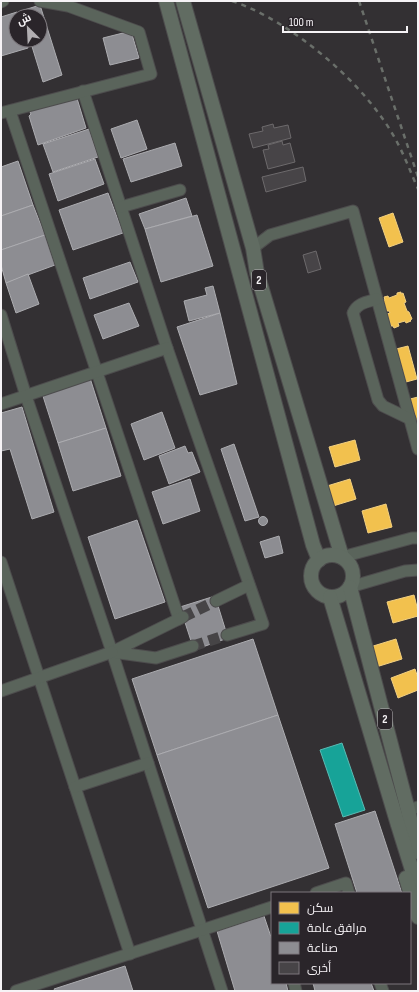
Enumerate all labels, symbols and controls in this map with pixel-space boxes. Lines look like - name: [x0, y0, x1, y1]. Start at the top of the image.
- north arrow: [8, 8, 48, 48]
- scale bar: [283, 8, 407, 34]
- text: ش: [15, 11, 33, 28]
- text: 100 m: [289, 15, 314, 30]
- road number: 2: [252, 270, 266, 290]
- road number: 2: [378, 709, 392, 729]
- legend: [271, 892, 411, 984]
- text: سكن: [307, 901, 333, 916]
- text: مرافق عامة: [307, 921, 367, 936]
- text: صناعة: [307, 941, 338, 956]
- text: أخرى: [307, 960, 331, 976]

